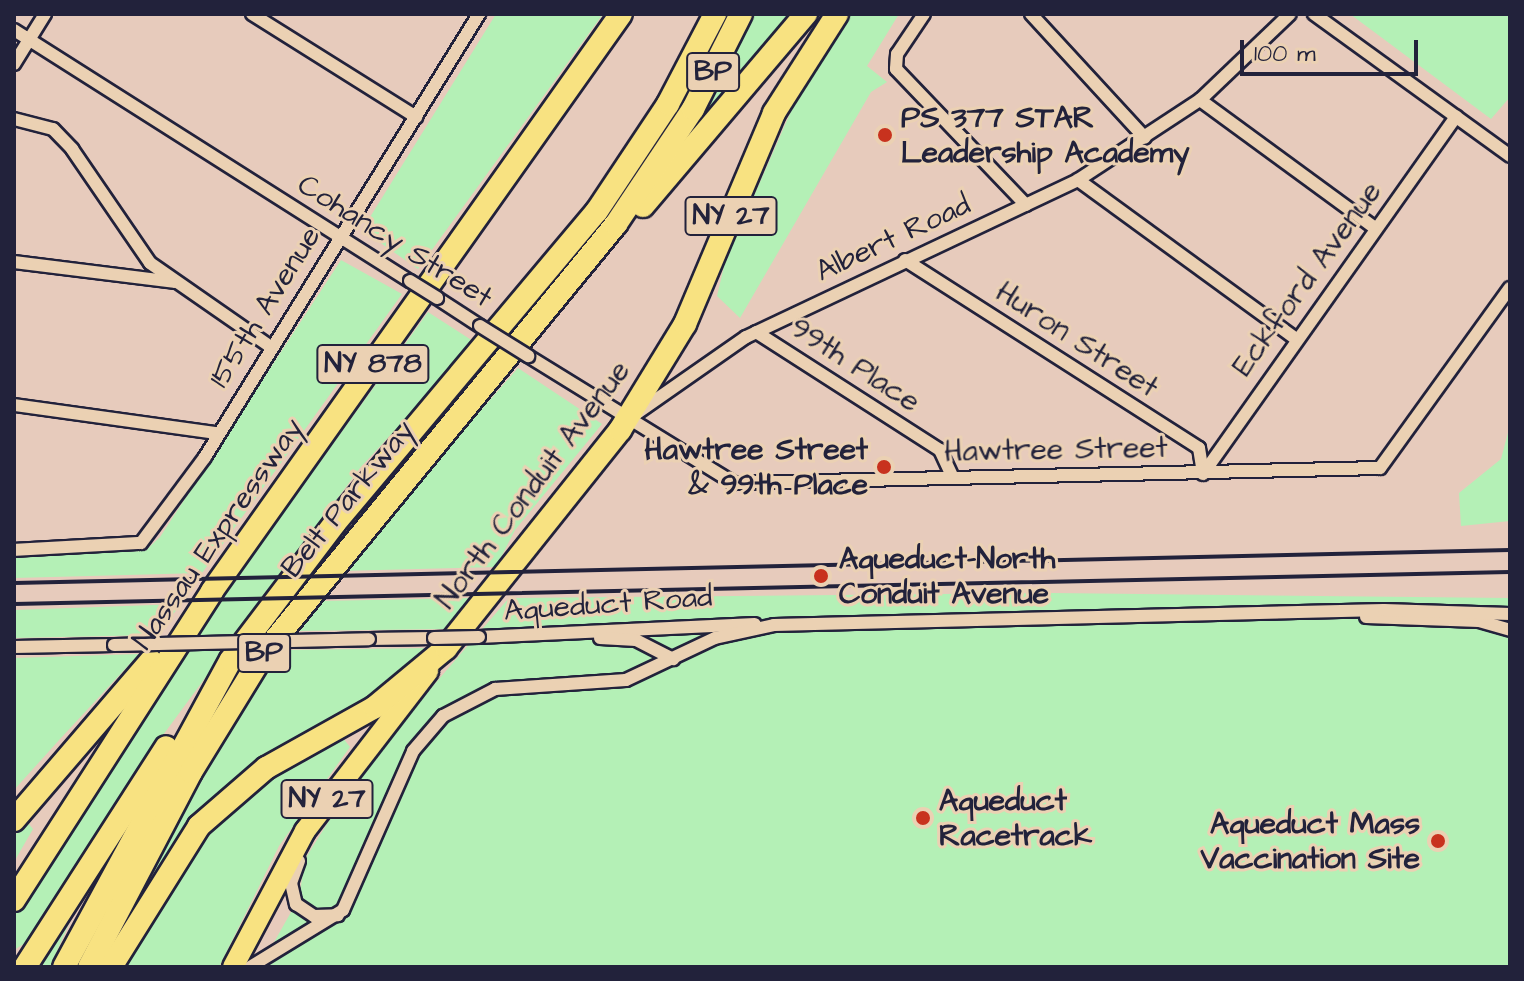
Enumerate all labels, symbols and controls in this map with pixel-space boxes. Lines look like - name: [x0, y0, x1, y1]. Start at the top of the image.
- scale bar: [1244, 24, 1422, 74]
- text: 100 m: [1254, 37, 1316, 71]
- road number: BP: [685, 48, 741, 96]
- place label: PS 377 STAR Leadership Academy: [901, 100, 1189, 170]
- marker: PS 377 STAR Leadership Academy: [876, 126, 894, 144]
- street label: Cohancy Street: [291, 167, 499, 315]
- street label: Eckford Avenue: [1224, 175, 1390, 383]
- street label: Albert Road: [810, 186, 976, 290]
- road number: NY 27: [683, 192, 779, 240]
- street label: 155th Avenue: [201, 220, 329, 394]
- street label: Huron Street: [989, 274, 1165, 406]
- street label: 99th Place: [783, 310, 927, 420]
- road number: NY 878: [315, 340, 431, 388]
- street label: North Conduit Avenue: [428, 354, 638, 616]
- street label: Nassau Expressway: [125, 411, 311, 657]
- street label: Belt Parkway: [274, 413, 422, 585]
- street label: Hawtree Street: [944, 430, 1168, 470]
- place label: Hawtree Street & 99th Place: [645, 432, 868, 502]
- marker: Hawtree Street & 99th Place: [875, 458, 893, 476]
- place label: Aqueduct–North Conduit Avenue: [839, 541, 1055, 612]
- marker: Aqueduct–North Conduit Avenue: [810, 565, 832, 587]
- street label: Aqueduct Road: [503, 579, 713, 629]
- road number: BP: [236, 629, 292, 677]
- road number: NY 27: [279, 775, 375, 823]
- place label: Aqueduct Racetrack: [939, 783, 1092, 854]
- place label: Aqueduct Mass Vaccination Site: [1200, 806, 1420, 876]
- marker: Aqueduct Racetrack: [914, 809, 932, 827]
- marker: Aqueduct Mass Vaccination Site: [1427, 830, 1449, 852]

